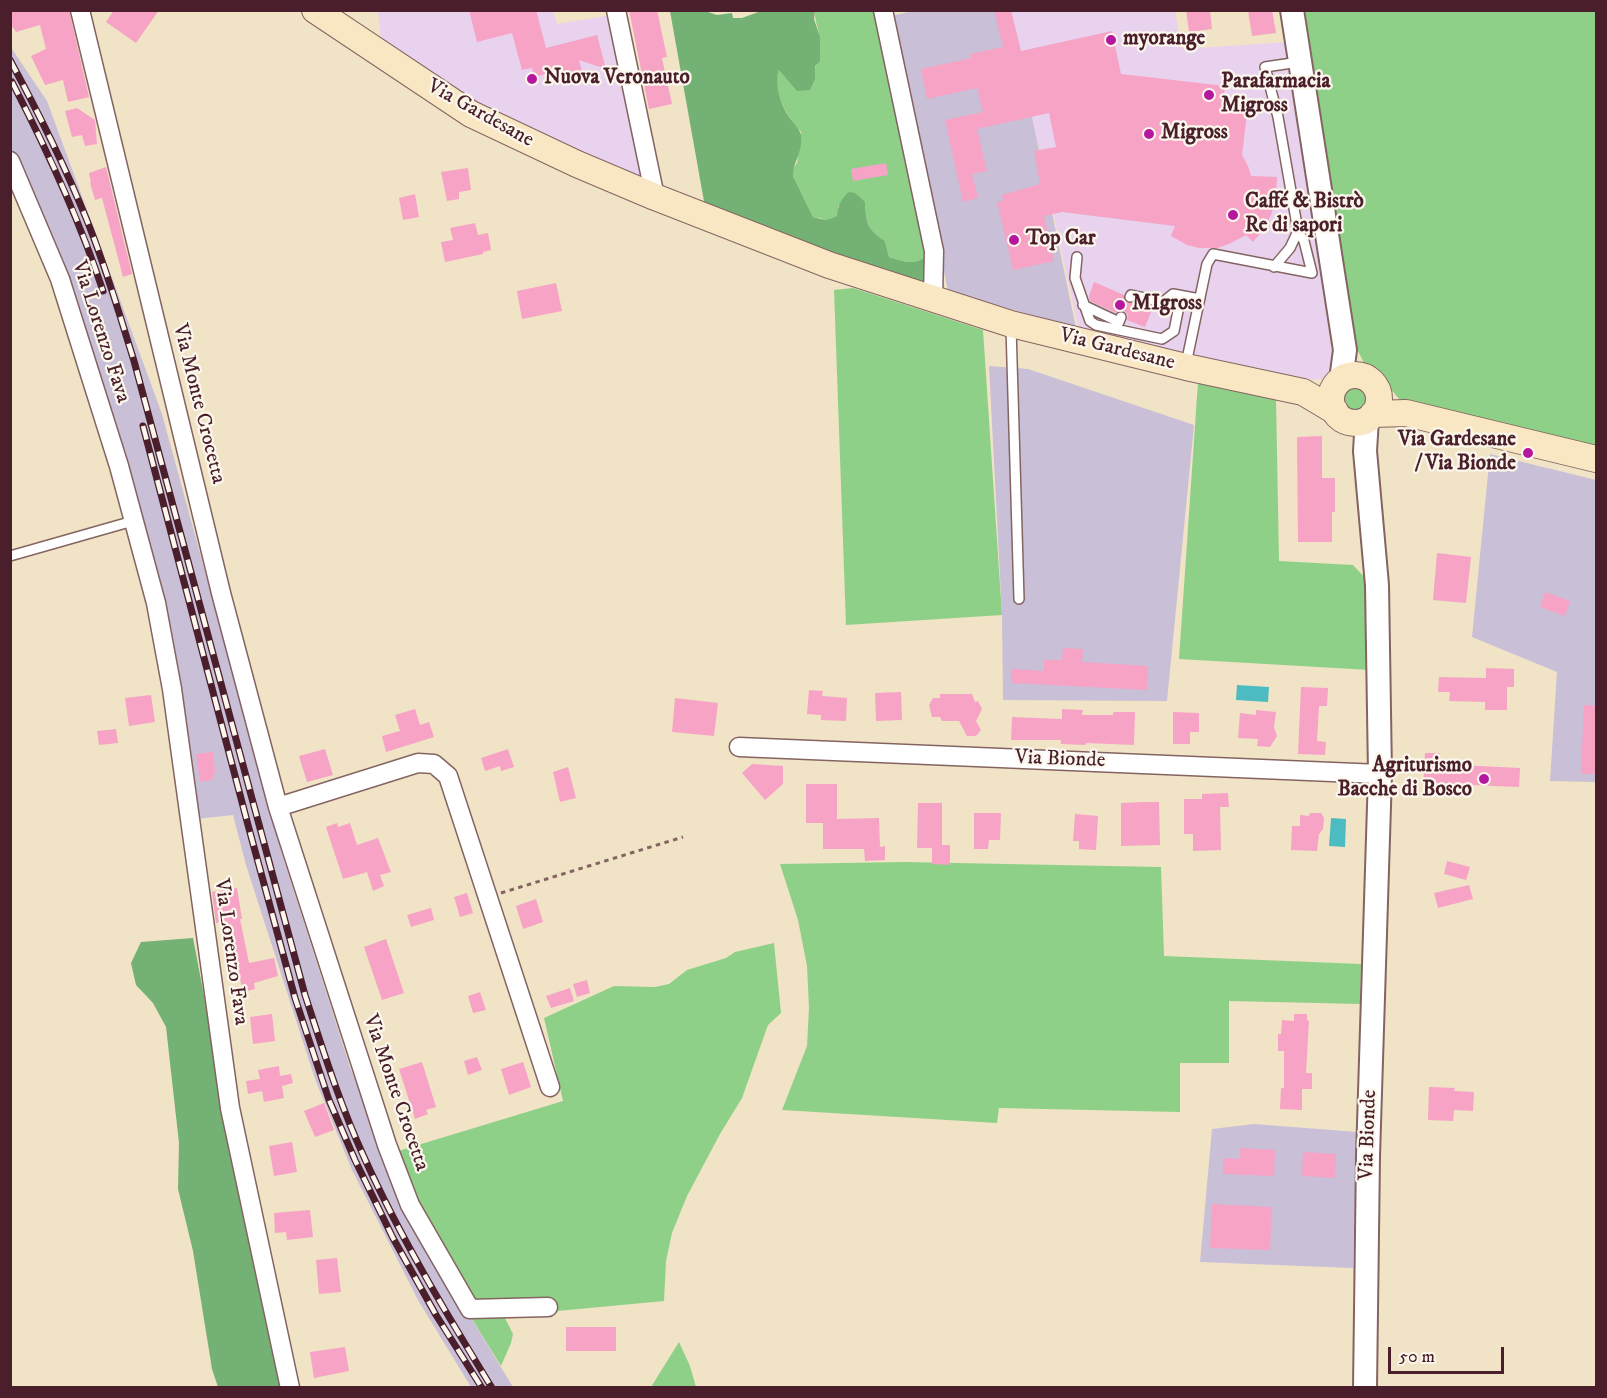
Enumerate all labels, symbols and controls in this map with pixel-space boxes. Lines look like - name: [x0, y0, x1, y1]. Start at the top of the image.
- place label: myorange: [1123, 27, 1205, 53]
- marker: myorange: [1104, 33, 1118, 47]
- place label: Nuova Veronauto: [544, 66, 690, 92]
- place label: Parafarmacia Migross: [1221, 70, 1330, 120]
- marker: Nuova Veronauto: [525, 72, 539, 86]
- street label: Via Gardesane: [422, 74, 538, 154]
- marker: Parafarmacia Migross: [1202, 88, 1216, 102]
- place label: Migross: [1161, 121, 1228, 147]
- marker: Migross: [1142, 127, 1156, 141]
- place label: Caffé & Bistrò Re di sapori: [1245, 190, 1364, 240]
- marker: Caffé & Bistrò Re di sapori: [1226, 208, 1240, 222]
- place label: Top Car: [1026, 227, 1096, 253]
- marker: Top Car: [1007, 233, 1021, 247]
- street label: Via Lorenzo Fava: [65, 258, 135, 406]
- place label: MIgross: [1132, 292, 1202, 318]
- marker: MIgross: [1113, 298, 1127, 312]
- street label: Via Monte Crocetta: [166, 321, 230, 487]
- street label: Via Gardesane: [1057, 323, 1177, 377]
- place label: Via Gardesane / Via Bionde: [1398, 428, 1516, 478]
- marker: Via Gardesane / Via Bionde: [1521, 446, 1535, 460]
- street label: Via Bionde: [1014, 746, 1106, 774]
- place label: Agriturismo Bacche di Bosco: [1337, 754, 1472, 804]
- marker: Agriturismo Bacche di Bosco: [1477, 772, 1491, 786]
- street label: Via Lorenzo Fava: [207, 877, 253, 1027]
- street label: Via Monte Crocetta: [356, 1011, 434, 1175]
- street label: Via Bionde: [1355, 1089, 1383, 1181]
- scale bar: [1391, 1335, 1506, 1373]
- text: 50 m: [1399, 1346, 1435, 1368]

